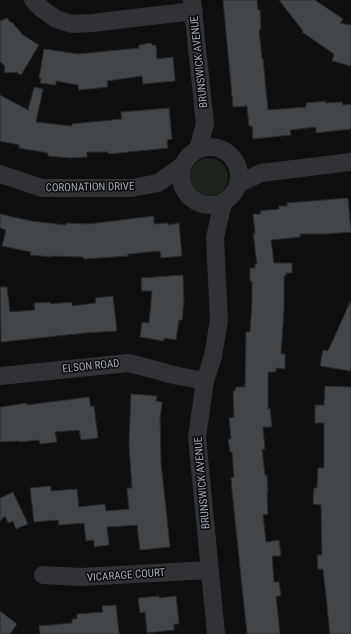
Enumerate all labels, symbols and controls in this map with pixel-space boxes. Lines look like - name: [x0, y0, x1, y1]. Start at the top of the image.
- street label: BRUNSWICK AVENUE: [188, 15, 210, 109]
- street label: CORONATION DRIVE: [45, 180, 135, 194]
- street label: ELSON ROAD: [62, 357, 120, 375]
- street label: BRUNSWICK AVENUE: [191, 436, 213, 530]
- street label: VICARAGE COURT: [87, 566, 166, 584]

